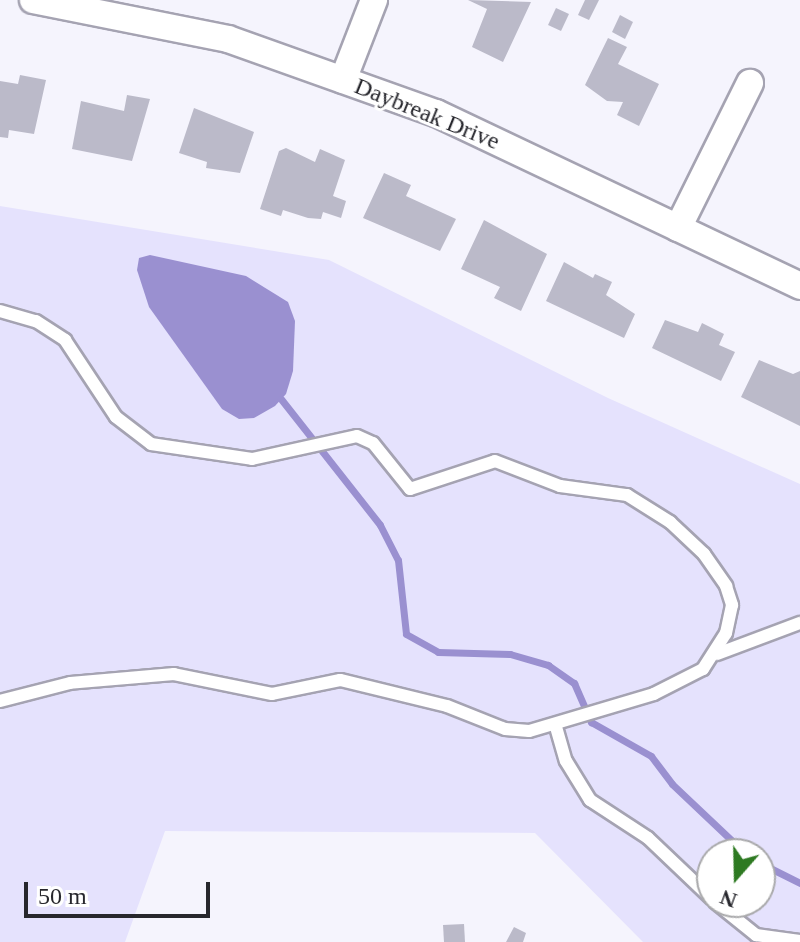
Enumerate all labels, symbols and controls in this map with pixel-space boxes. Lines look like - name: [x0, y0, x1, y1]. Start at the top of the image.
- street label: Daybreak Drive: [350, 72, 504, 156]
- north arrow: [696, 838, 776, 918]
- scale bar: [28, 866, 214, 916]
- text: 50 m: [38, 883, 87, 909]
- text: N: [717, 885, 740, 914]

